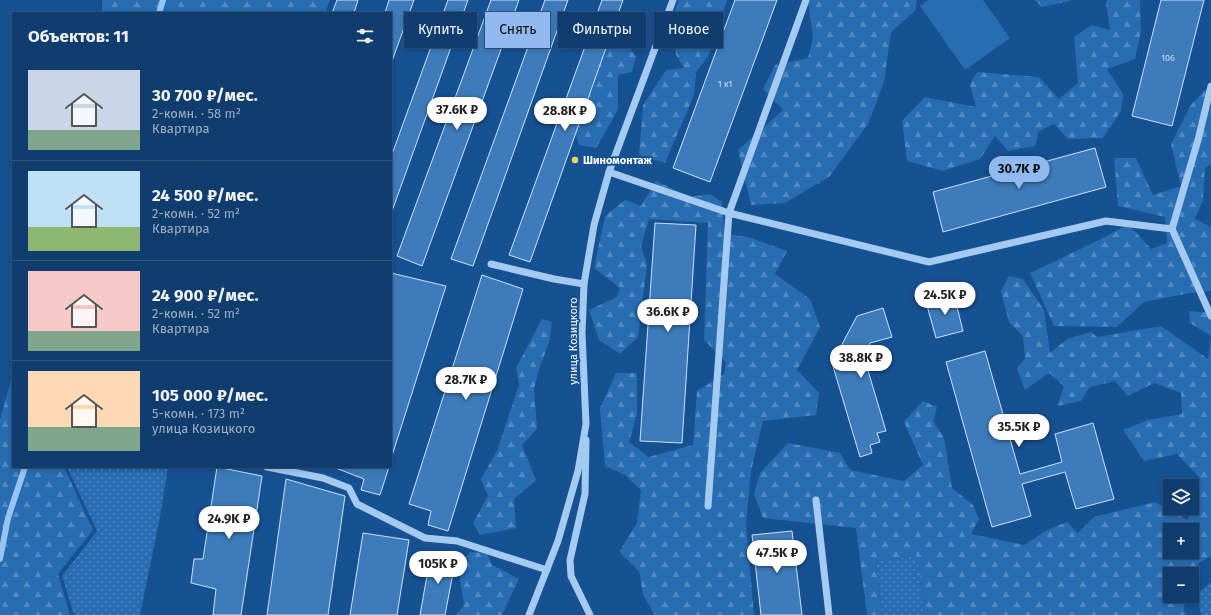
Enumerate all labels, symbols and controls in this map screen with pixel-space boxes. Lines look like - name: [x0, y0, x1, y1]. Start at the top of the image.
- chip: Купить: [404, 12, 477, 48]
- chip: Снять: [485, 12, 550, 48]
- chip: Фильтры: [558, 12, 646, 48]
- chip: Новое: [654, 12, 723, 48]
- icon: filters: [354, 25, 376, 47]
- text: Объектов: 11: [28, 26, 129, 47]
- house number: 106: [1161, 53, 1175, 63]
- house number: 1 к1: [718, 79, 732, 89]
- text: 30 700 ₽/мес.: [152, 85, 258, 106]
- icon: home: [60, 86, 108, 134]
- pin: 37.6K ₽: [420, 97, 494, 131]
- pin: 28.8K ₽: [528, 98, 602, 132]
- text: 37.6K ₽: [436, 102, 478, 117]
- text: 28.8K ₽: [543, 103, 587, 118]
- text: 2-комн. · 58 m²: [152, 106, 241, 121]
- text: Квартира: [152, 121, 210, 136]
- place label: Шиномонтаж: [583, 154, 652, 167]
- marker: Шиномонтаж: [570, 155, 580, 165]
- pin: 30.7K ₽: [982, 156, 1056, 190]
- text: 30.7K ₽: [998, 161, 1040, 176]
- text: 24 500 ₽/мес.: [152, 185, 258, 206]
- icon: home: [60, 187, 108, 235]
- text: 2-комн. · 52 m²: [152, 206, 240, 221]
- text: Квартира: [152, 221, 210, 236]
- pin: 24.5K ₽: [908, 282, 982, 316]
- text: 24 900 ₽/мес.: [152, 285, 259, 306]
- icon: home: [60, 287, 108, 335]
- text: 24.5K ₽: [924, 287, 966, 302]
- street label: улица Козицкого: [567, 297, 580, 385]
- pin: 36.6K ₽: [631, 299, 705, 333]
- text: 36.6K ₽: [646, 304, 690, 319]
- text: 2-комн. · 52 m²: [152, 306, 240, 321]
- text: Квартира: [152, 321, 210, 336]
- pin: 38.8K ₽: [824, 345, 898, 379]
- text: 38.8K ₽: [839, 350, 883, 365]
- pin: 28.7K ₽: [429, 367, 503, 401]
- text: 28.7K ₽: [445, 372, 487, 387]
- text: 105 000 ₽/мес.: [152, 385, 268, 406]
- icon: home: [60, 387, 108, 435]
- text: 5-комн. · 173 m²: [152, 406, 245, 421]
- pin: 35.5K ₽: [982, 414, 1056, 448]
- text: 35.5K ₽: [998, 419, 1041, 434]
- text: улица Козицкого: [152, 421, 255, 436]
- map controls: [1163, 479, 1199, 603]
- button: layers: [1163, 479, 1199, 515]
- pin: 24.9K ₽: [192, 506, 266, 540]
- text: 24.9K ₽: [208, 511, 250, 526]
- button: +: [1163, 523, 1199, 559]
- pin: 47.5K ₽: [740, 540, 814, 574]
- text: 47.5K ₽: [756, 545, 798, 560]
- pin: 105K ₽: [405, 551, 471, 585]
- text: 105K ₽: [418, 556, 458, 571]
- button: −: [1163, 567, 1199, 603]

